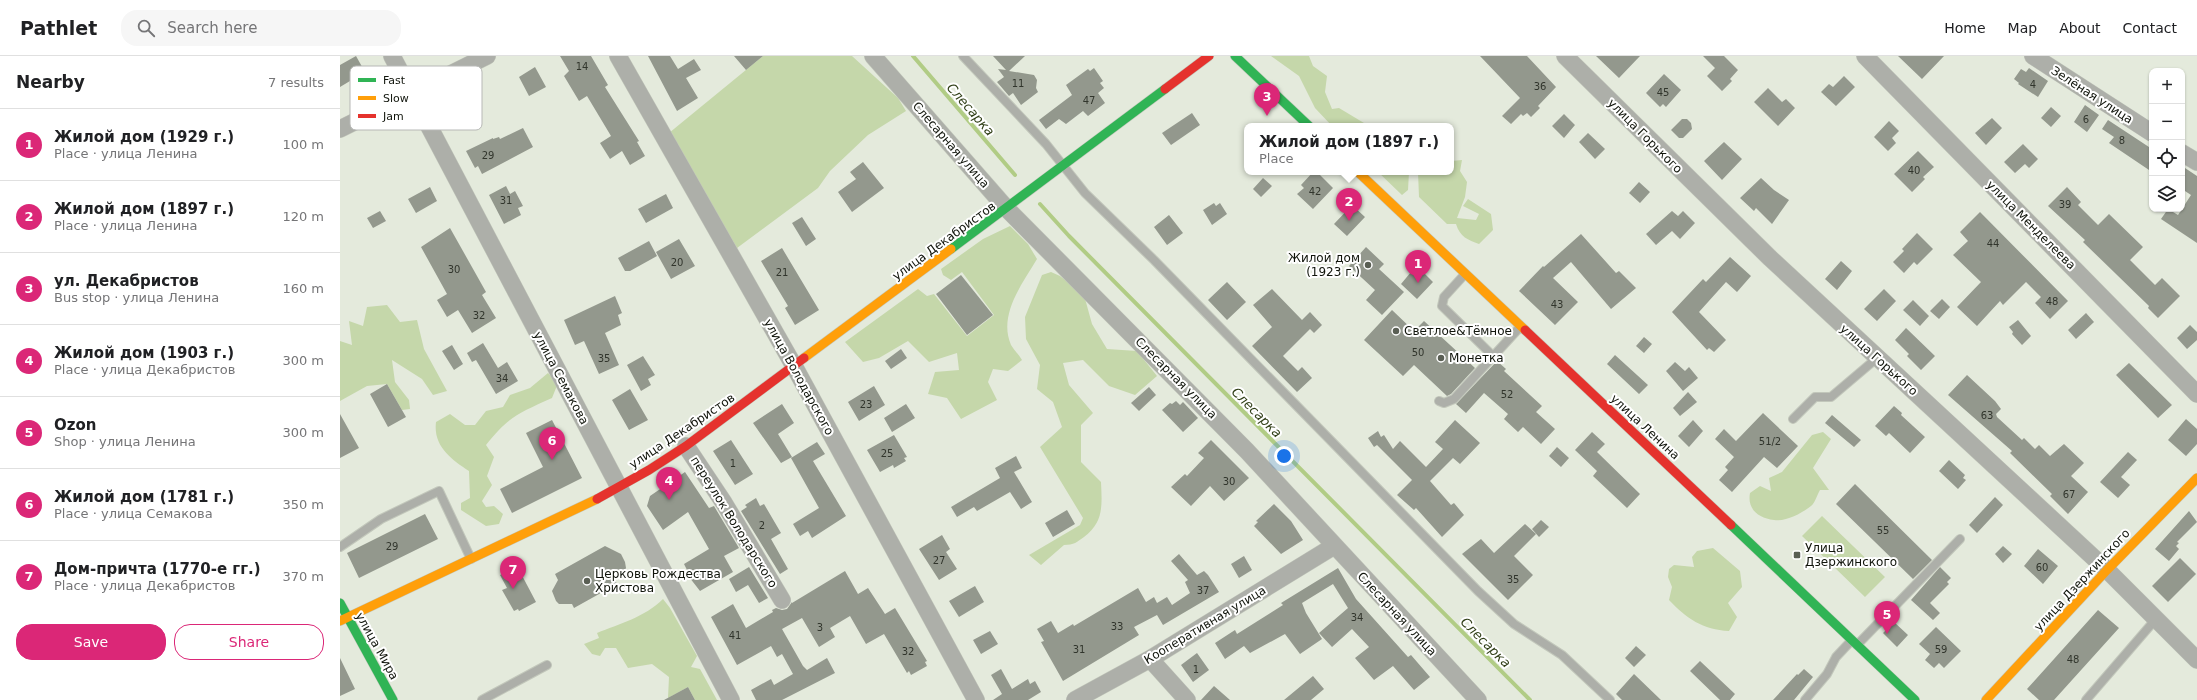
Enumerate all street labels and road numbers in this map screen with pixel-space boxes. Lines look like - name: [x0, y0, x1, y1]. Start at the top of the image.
- street label: Зелёная улица: [2049, 63, 2135, 127]
- street label: улица Горького: [1605, 96, 1685, 176]
- street label: Слесарная улица: [910, 99, 992, 191]
- street label: улица Менделеева: [1984, 178, 2078, 272]
- street label: улица Декабристов: [890, 199, 998, 283]
- street label: улица Володарского: [761, 316, 837, 438]
- street label: улица Горького: [1837, 322, 1921, 398]
- street label: улица Семакова: [531, 329, 591, 427]
- street label: Слесарная улица: [1132, 334, 1220, 422]
- street label: улица Декабристов: [627, 391, 737, 471]
- street label: улица Ленина: [1608, 391, 1682, 463]
- street label: переулок Володарского: [688, 454, 780, 590]
- street label: улица Дзержинского: [2031, 526, 2133, 634]
- street label: Слесарная улица: [1355, 569, 1439, 659]
- street label: Кооперативная улица: [1142, 583, 1268, 667]
- street label: улица Мира: [353, 610, 401, 682]

